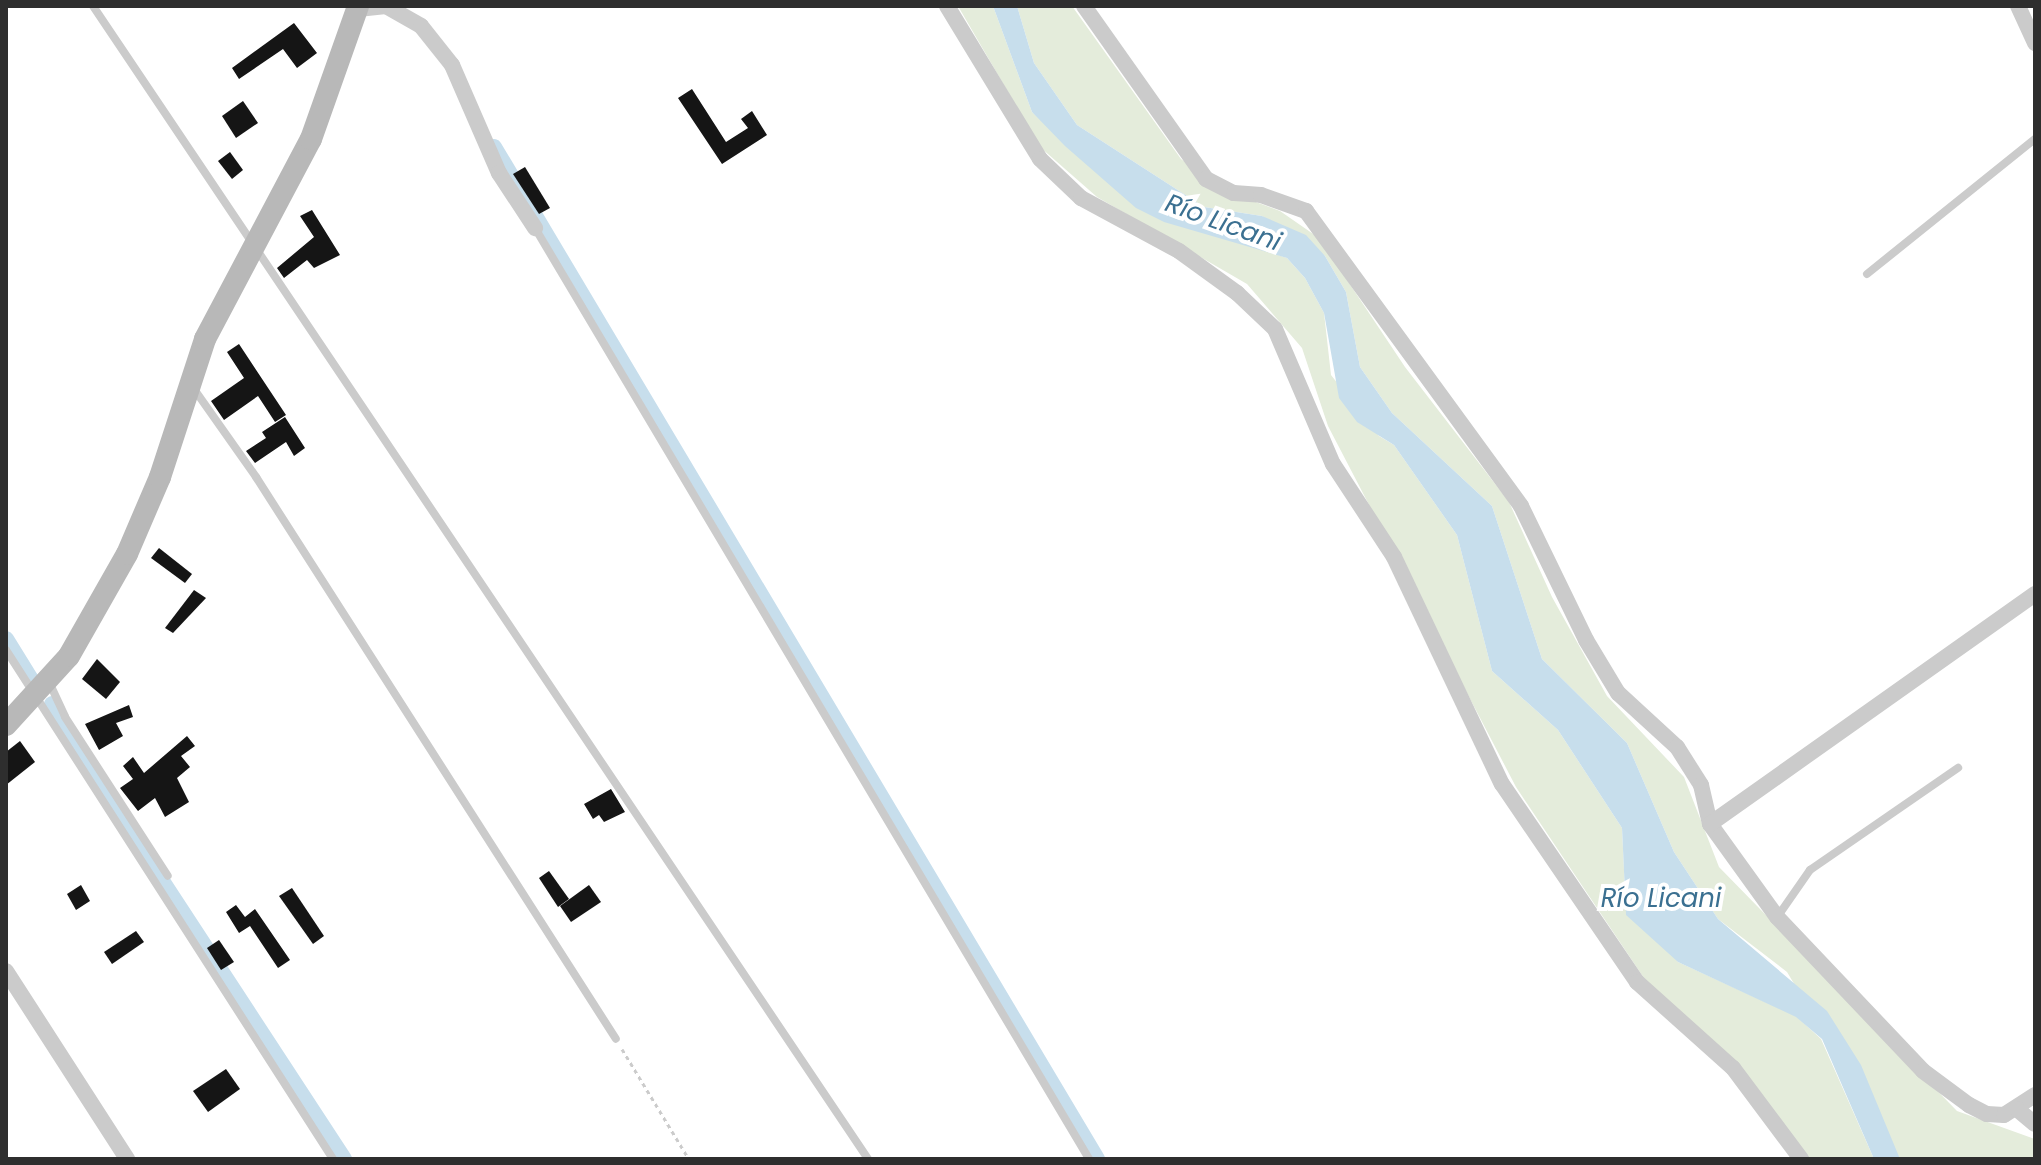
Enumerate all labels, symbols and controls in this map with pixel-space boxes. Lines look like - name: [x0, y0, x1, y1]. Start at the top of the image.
- water label: Río Licani: [1161, 188, 1285, 258]
- water label: Río Licani: [1601, 883, 1721, 915]

